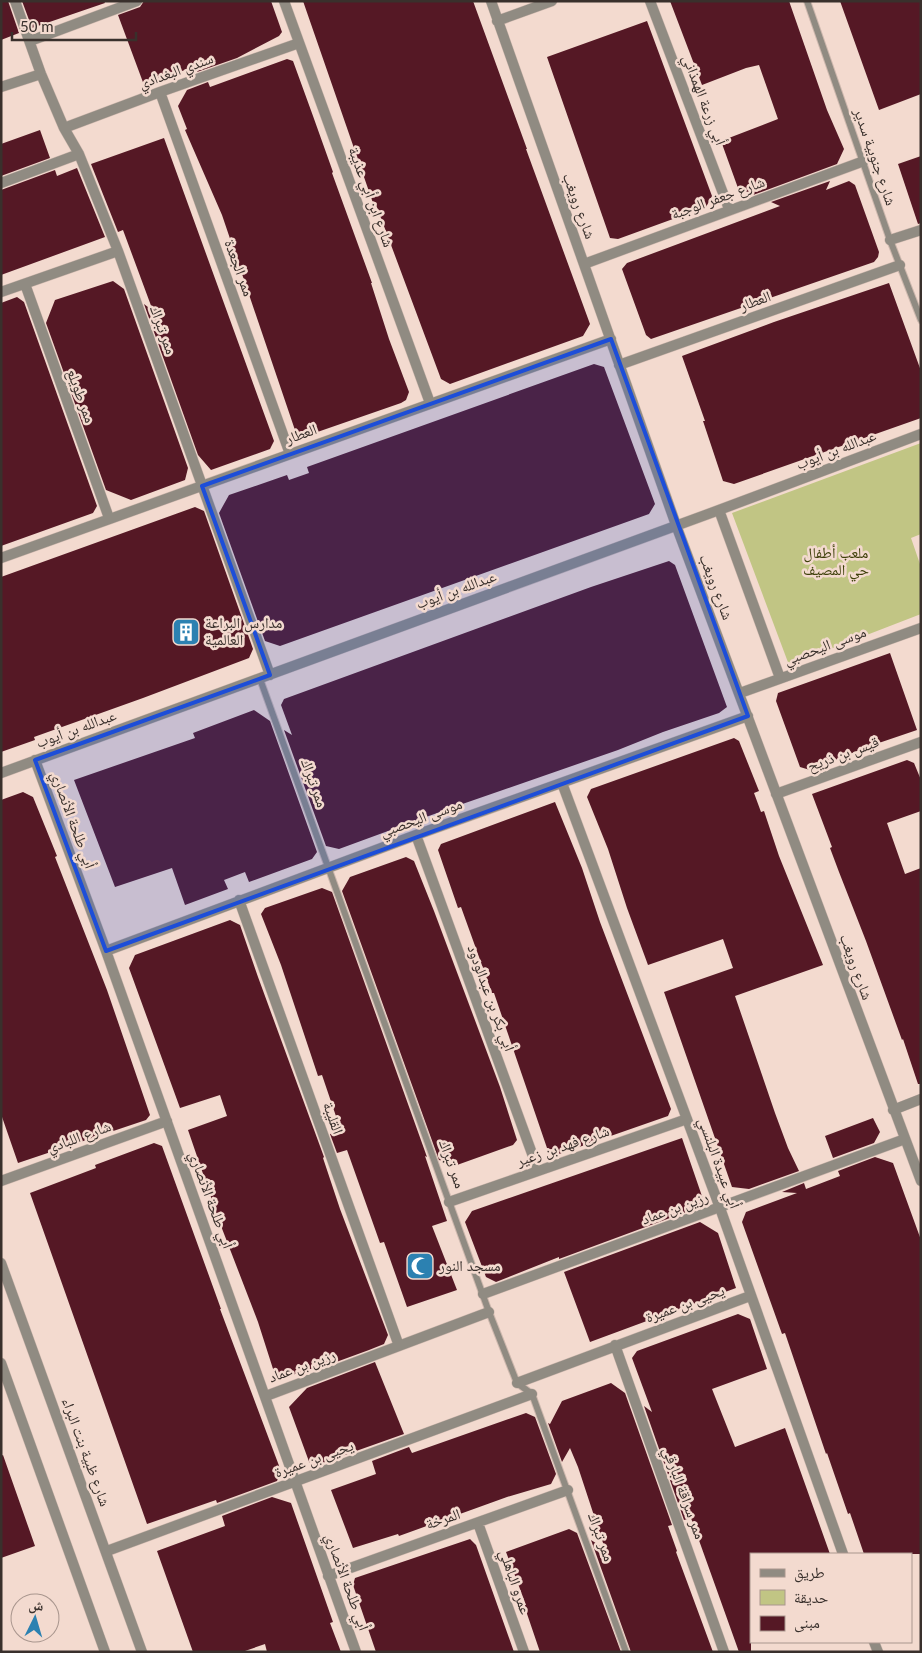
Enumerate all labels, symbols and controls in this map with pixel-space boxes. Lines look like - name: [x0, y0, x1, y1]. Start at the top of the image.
- scale bar: [12, 10, 136, 42]
- text: 50 m: [20, 17, 54, 35]
- street label: سندي البغدادي: [136, 48, 217, 95]
- street label: أبي زرعة الهمذاني: [676, 52, 730, 149]
- street label: شارع جنوبية سدير: [849, 105, 901, 208]
- street label: شارع ابن أبي عذيبة: [342, 144, 398, 251]
- street label: شارع رويغب: [558, 170, 600, 242]
- street label: شارع جعفر الوجبة: [668, 172, 768, 224]
- street label: ممر الجعدة: [220, 237, 259, 299]
- street label: العطار: [736, 286, 773, 315]
- street label: ممر تبراك: [146, 303, 181, 357]
- street label: ممر طويلع: [62, 366, 100, 426]
- street label: العطار: [282, 419, 319, 448]
- street label: عبدالله بن أيوب: [793, 425, 879, 474]
- park label: ملعب أطفال حي المصيف: [803, 543, 869, 582]
- street label: شارع رويغب: [694, 551, 738, 623]
- street label: عبدالله بن أيوب: [413, 566, 499, 614]
- place label: مدارس البراعة العالمية: [205, 613, 283, 648]
- building icon: مدارس البراعة العالمية: [171, 617, 201, 647]
- street label: موسى اليحصبي: [781, 622, 870, 672]
- street label: عبدالله بن أيوب: [33, 705, 119, 753]
- street label: قيس بن ذريح: [804, 732, 882, 776]
- street label: ممر تبراك: [297, 756, 332, 810]
- street label: أبي طلحة الأنصاري: [44, 769, 100, 872]
- street label: موسى اليحصبي: [377, 794, 466, 844]
- street label: شارع رويغب: [835, 931, 877, 1003]
- street label: أبي بكر بن عبدالودود: [461, 942, 520, 1055]
- street label: القليبة: [319, 1099, 348, 1136]
- street label: أبي عبيدة البلنسي: [692, 1115, 745, 1212]
- street label: شارع اللبادي: [44, 1116, 114, 1159]
- street label: شارع فهد بن زعير: [513, 1121, 612, 1172]
- street label: ممر تبراك: [435, 1137, 470, 1191]
- street label: أبي طلحة الأنصاري: [182, 1149, 238, 1252]
- street label: رزين بن عماد: [639, 1187, 711, 1229]
- mosque icon: مسجد النور: [405, 1251, 435, 1281]
- place label: مسجد النور: [438, 1256, 501, 1275]
- street label: يحيى بن عميرة: [643, 1280, 728, 1328]
- street label: رزين بن عماد: [266, 1345, 338, 1387]
- street label: شارع ظبية بنت البراء: [57, 1395, 115, 1509]
- street label: يحيى بن عميرة: [272, 1435, 357, 1483]
- street label: ممر سراقة البارقي: [656, 1444, 710, 1543]
- street label: المرخة: [423, 1504, 463, 1533]
- street label: ممر تبراك: [584, 1510, 619, 1564]
- street label: أبي طلحة الأنصاري: [318, 1531, 374, 1634]
- street label: عمرو الباهلي: [493, 1547, 536, 1618]
- legend: [750, 1553, 912, 1643]
- text: طريق: [794, 1563, 825, 1583]
- text: حديقة: [794, 1588, 829, 1606]
- north arrow: [10, 1593, 60, 1643]
- text: ش: [28, 1595, 44, 1615]
- text: مبنى: [794, 1613, 820, 1633]

